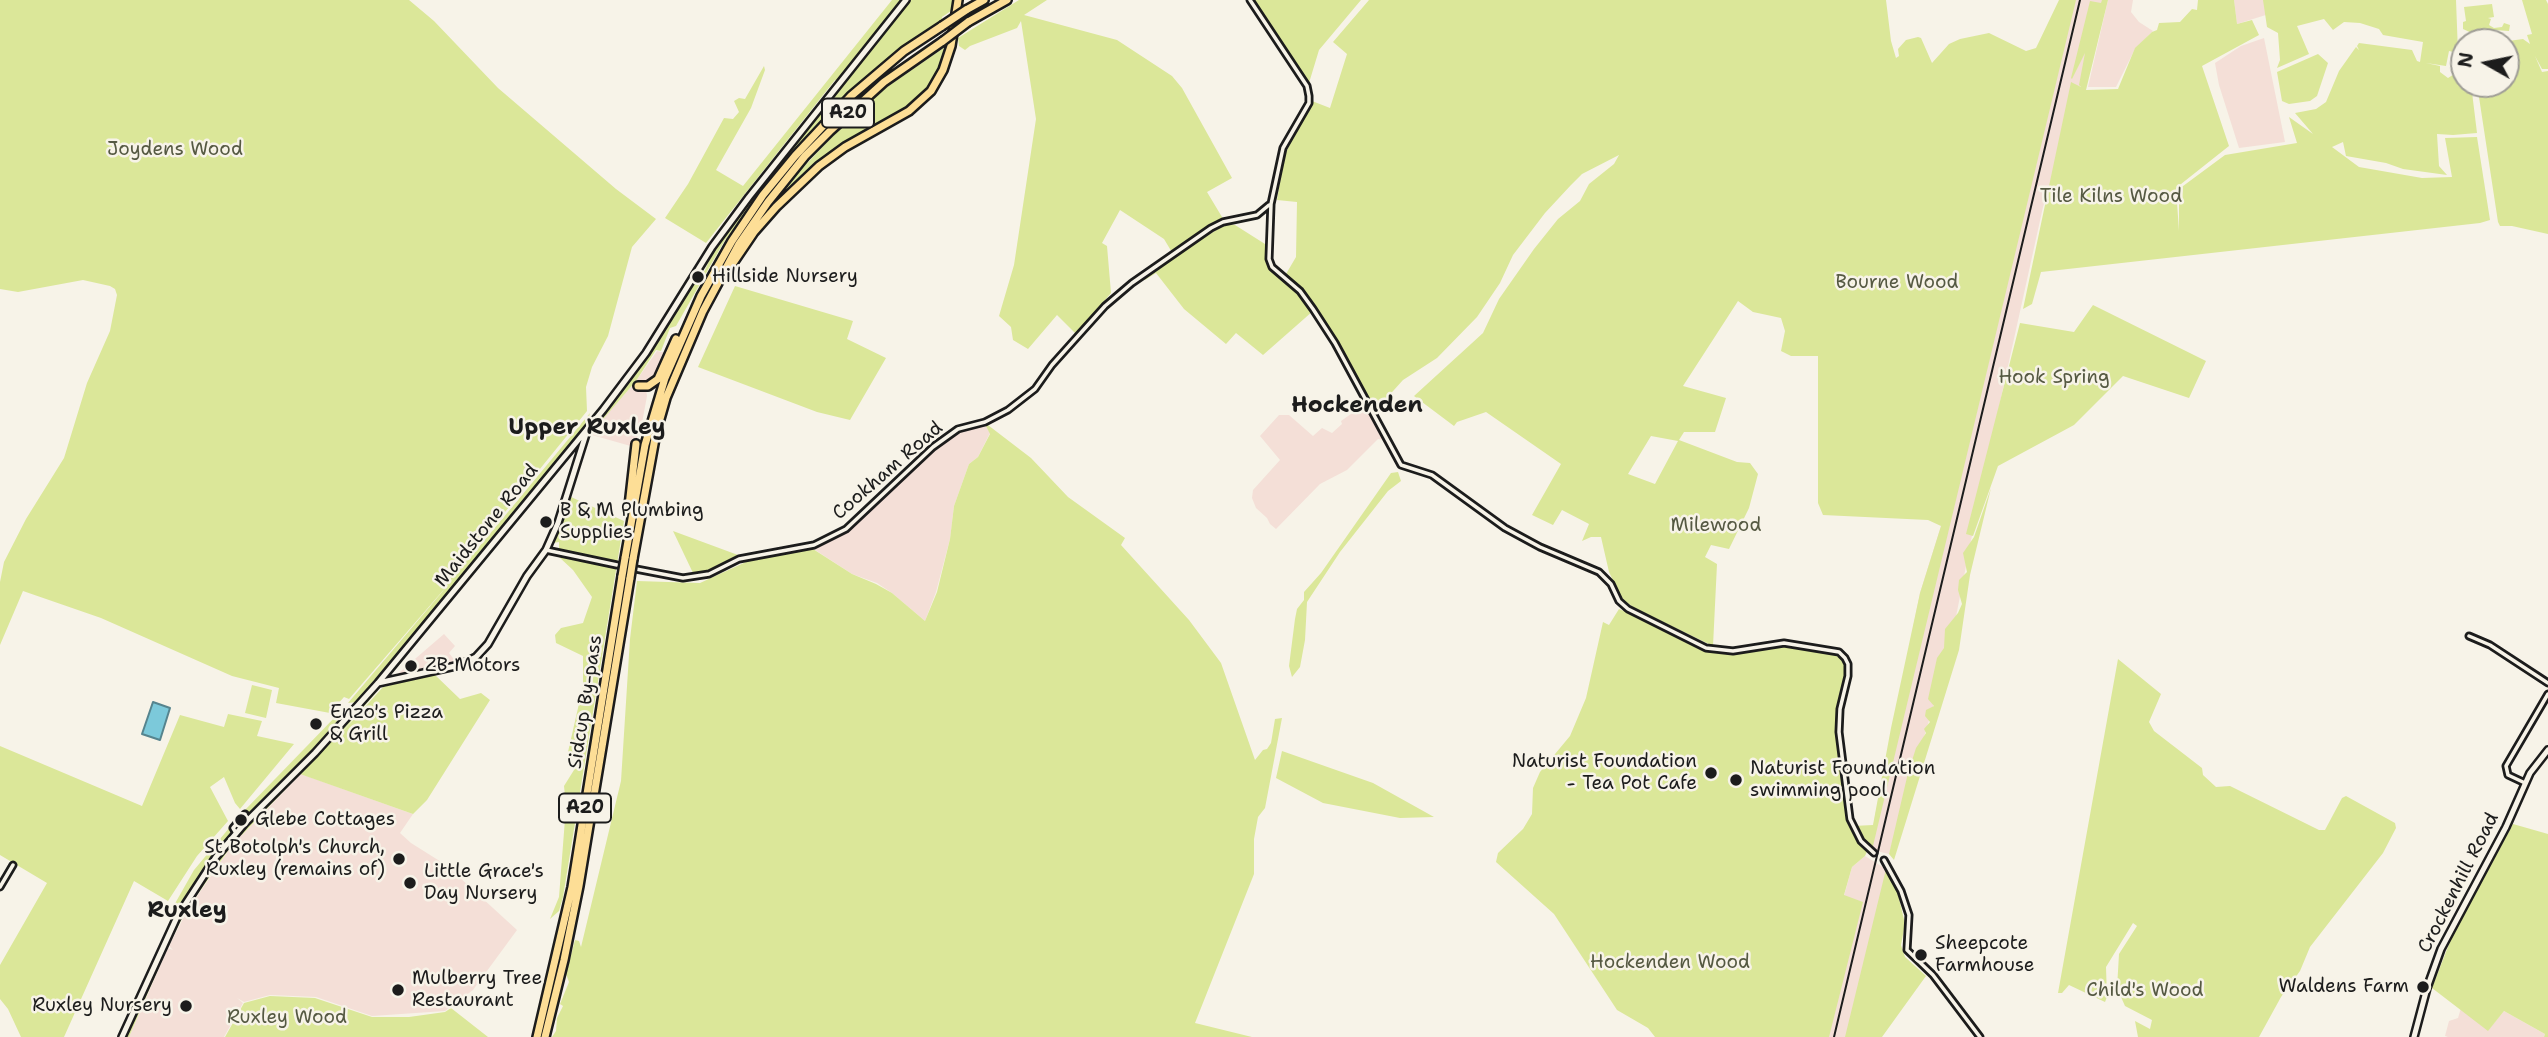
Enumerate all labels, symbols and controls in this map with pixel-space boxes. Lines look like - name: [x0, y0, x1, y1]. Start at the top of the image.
- north arrow: [2450, 28, 2520, 98]
- text: N: [2452, 51, 2479, 69]
- road number: A20: [822, 98, 874, 128]
- park label: Joydens Wood: [107, 139, 243, 161]
- park label: Tile Kilns Wood: [2040, 186, 2182, 208]
- place label: Hillside Nursery: [712, 266, 858, 288]
- marker: Hillside Nursery: [690, 269, 706, 285]
- park label: Bourne Wood: [1835, 272, 1959, 294]
- park label: Hook Spring: [1998, 367, 2110, 389]
- district label: Hockenden: [1291, 392, 1423, 420]
- district label: Upper Ruxley: [508, 414, 666, 442]
- street label: Cookham Road: [828, 417, 948, 525]
- street label: Maidstone Road: [430, 460, 544, 592]
- place label: B & M Plumbing Supplies: [560, 500, 704, 544]
- marker: B & M Plumbing Supplies: [538, 514, 554, 530]
- park label: Milewood: [1671, 515, 1761, 537]
- street label: Sidcup By-pass: [564, 633, 608, 771]
- place label: ZB Motors: [425, 655, 520, 677]
- marker: ZB Motors: [403, 658, 419, 674]
- place label: Enzo's Pizza & Grill: [330, 702, 443, 746]
- marker: Enzo's Pizza & Grill: [308, 716, 324, 732]
- place label: Naturist Foundation - Tea Pot Cafe: [1512, 751, 1697, 795]
- place label: Naturist Foundation swimming pool: [1750, 758, 1935, 802]
- marker: Naturist Foundation - Tea Pot Cafe: [1703, 765, 1719, 781]
- marker: Naturist Foundation swimming pool: [1728, 772, 1744, 788]
- road number: A20: [559, 794, 611, 822]
- place label: Glebe Cottages: [255, 809, 395, 831]
- street label: Crockenhill Road: [2414, 809, 2504, 957]
- marker: Glebe Cottages: [233, 812, 249, 828]
- place label: St Botolph's Church, Ruxley (remains of): [204, 837, 385, 881]
- marker: St Botolph's Church, Ruxley (remains of): [391, 851, 407, 867]
- place label: Little Grace's Day Nursery: [424, 861, 544, 905]
- marker: Little Grace's Day Nursery: [402, 875, 418, 891]
- district label: Ruxley: [147, 897, 227, 925]
- place label: Sheepcote Farmhouse: [1935, 933, 2035, 977]
- marker: Sheepcote Farmhouse: [1913, 947, 1929, 963]
- park label: Hockenden Wood: [1590, 952, 1750, 974]
- place label: Mulberry Tree Restaurant: [412, 968, 542, 1012]
- place label: Waldens Farm: [2279, 976, 2409, 998]
- marker: Waldens Farm: [2415, 979, 2431, 995]
- park label: Child's Wood: [2086, 980, 2204, 1002]
- marker: Mulberry Tree Restaurant: [390, 982, 406, 998]
- place label: Ruxley Nursery: [32, 995, 172, 1017]
- marker: Ruxley Nursery: [178, 998, 194, 1014]
- park label: Ruxley Wood: [227, 1007, 347, 1029]

